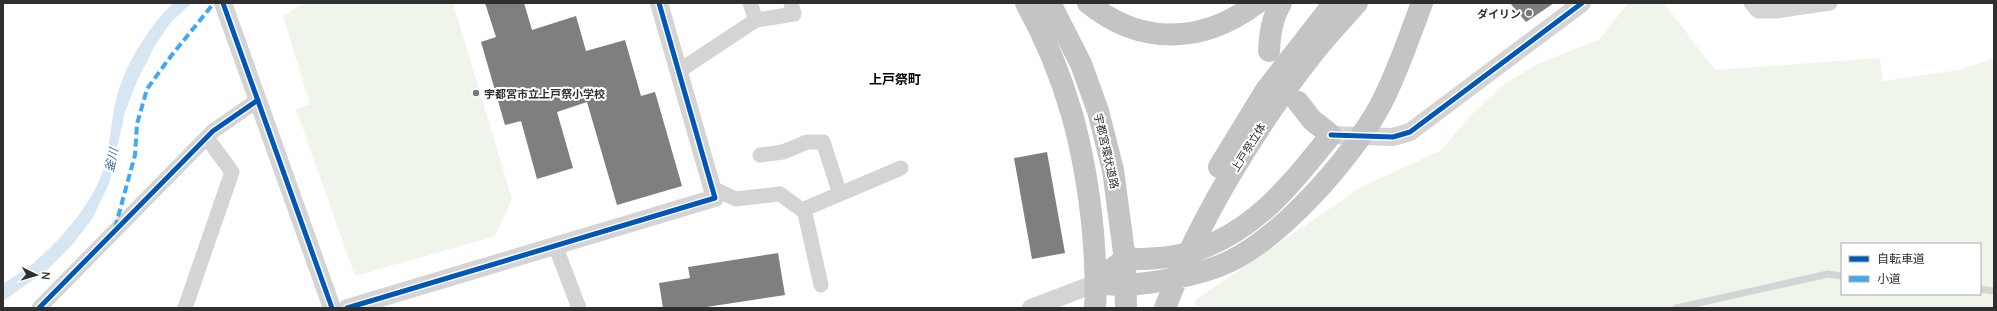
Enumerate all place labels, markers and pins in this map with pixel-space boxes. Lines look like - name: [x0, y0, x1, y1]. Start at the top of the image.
- place label: ダイリン: [1477, 6, 1521, 21]
- marker: ダイリン: [1524, 8, 1534, 18]
- place label: 宇都宮市立上戸祭小学校: [484, 86, 605, 101]
- marker: 宇都宮市立上戸祭小学校: [471, 88, 481, 98]

